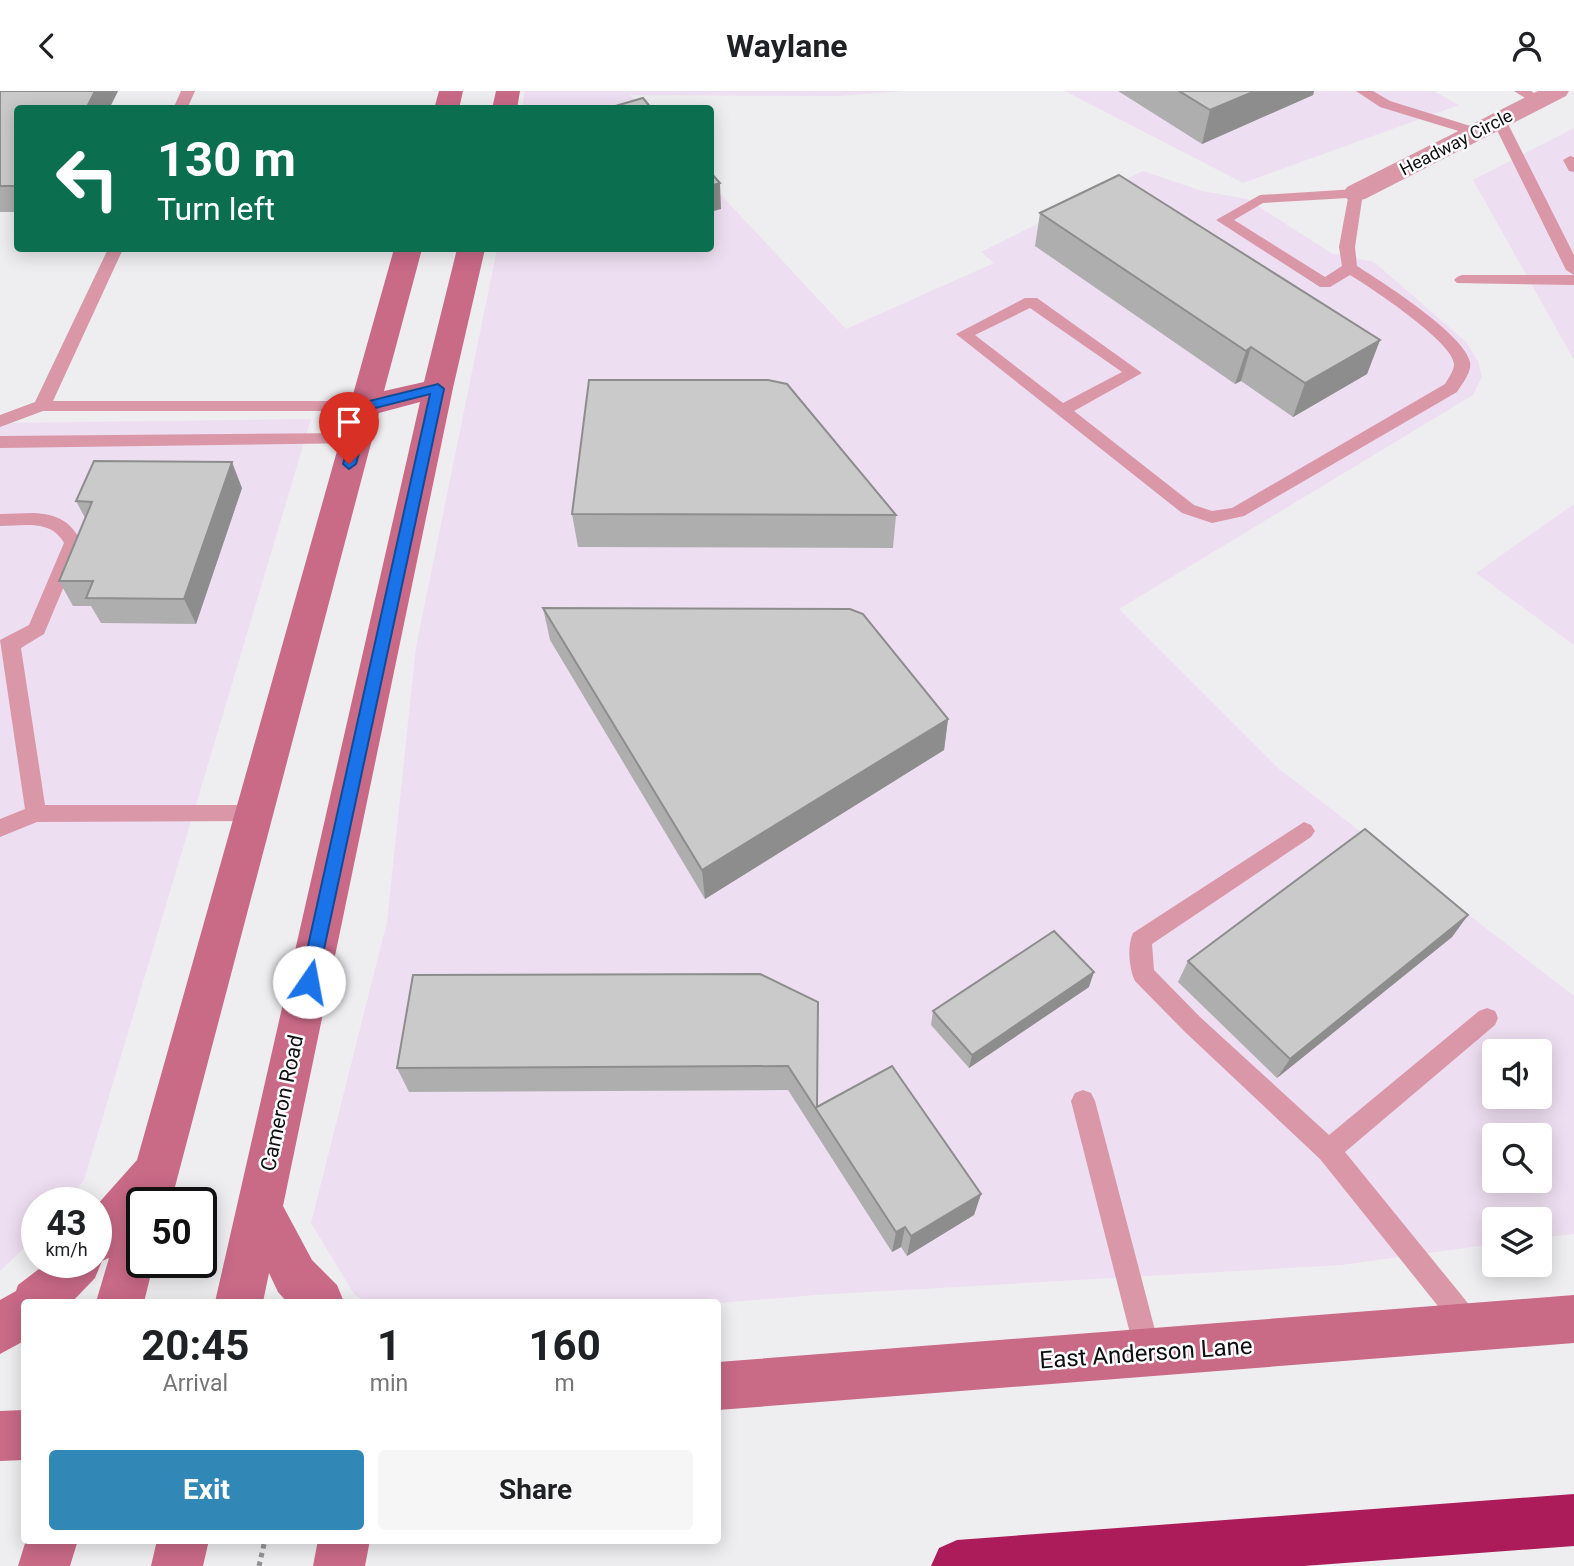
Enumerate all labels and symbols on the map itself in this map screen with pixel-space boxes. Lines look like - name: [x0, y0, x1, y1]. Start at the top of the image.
- street label: Headway Circle: [1396, 105, 1516, 179]
- pin: [319, 392, 379, 464]
- position arrow: [272, 945, 346, 1019]
- street label: Cameron Road: [256, 1033, 308, 1173]
- speed limit sign: 50: [126, 1187, 217, 1278]
- street label: East Anderson Lane: [1039, 1332, 1253, 1374]

